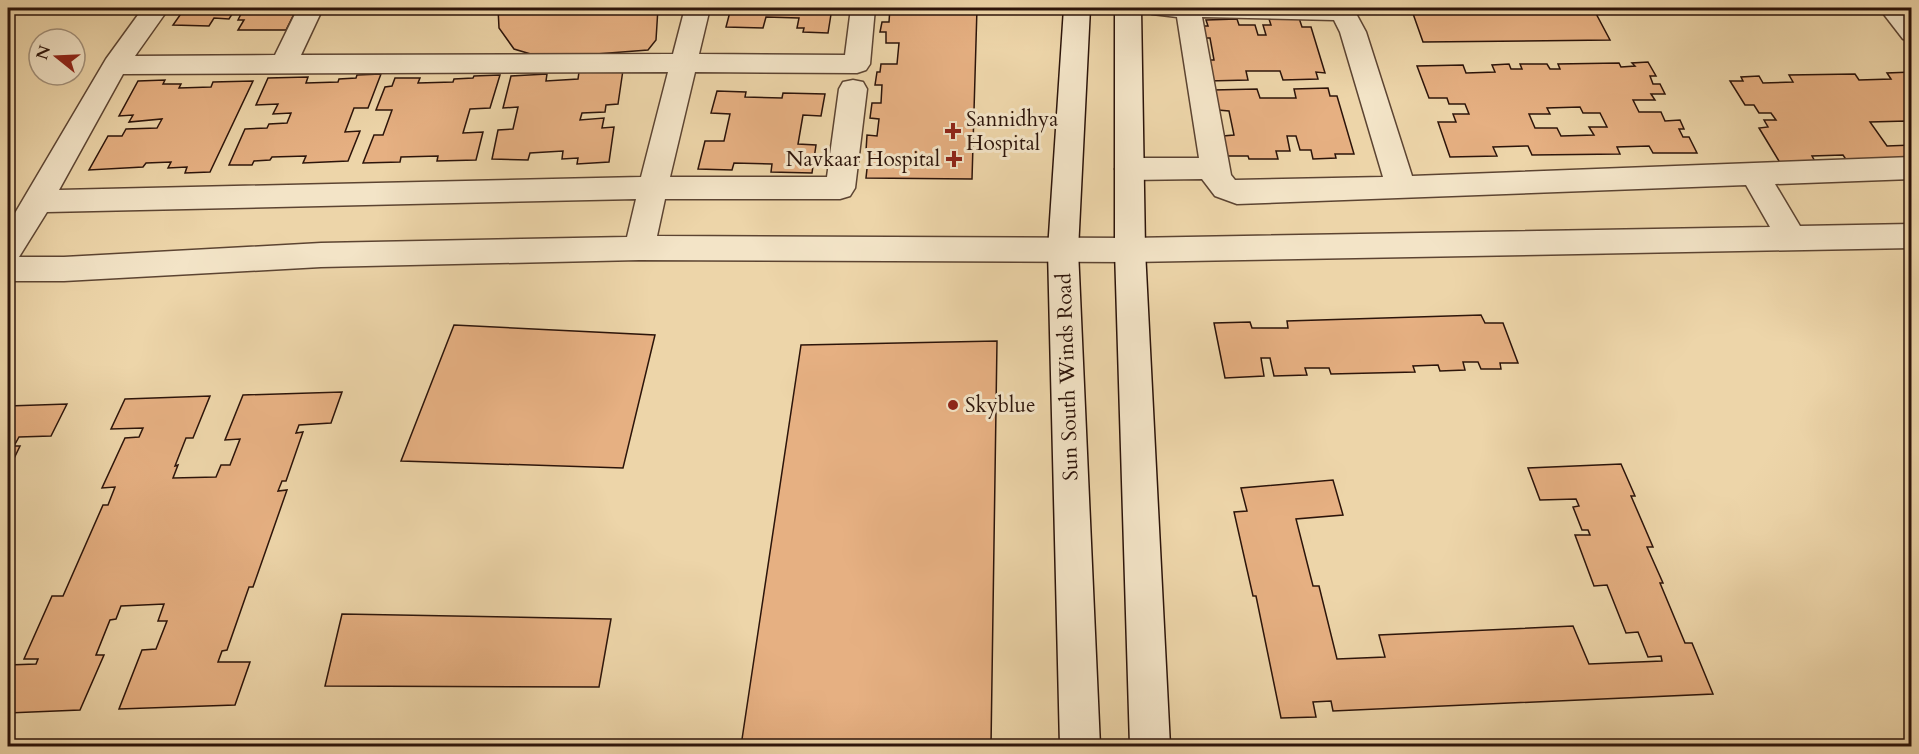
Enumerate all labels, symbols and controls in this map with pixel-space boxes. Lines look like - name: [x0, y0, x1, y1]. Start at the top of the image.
- north arrow: [27, 27, 87, 87]
- text: N: [31, 43, 56, 63]
- place label: Sannidhya Hospital: [966, 105, 1058, 158]
- marker: Sannidhya Hospital: [944, 122, 962, 140]
- place label: Navkaar Hospital: [786, 145, 940, 174]
- marker: Navkaar Hospital: [945, 150, 963, 168]
- street label: Sun South Winds Road: [1049, 273, 1086, 481]
- place label: Skyblue: [965, 391, 1036, 420]
- marker: Skyblue: [946, 398, 960, 412]

